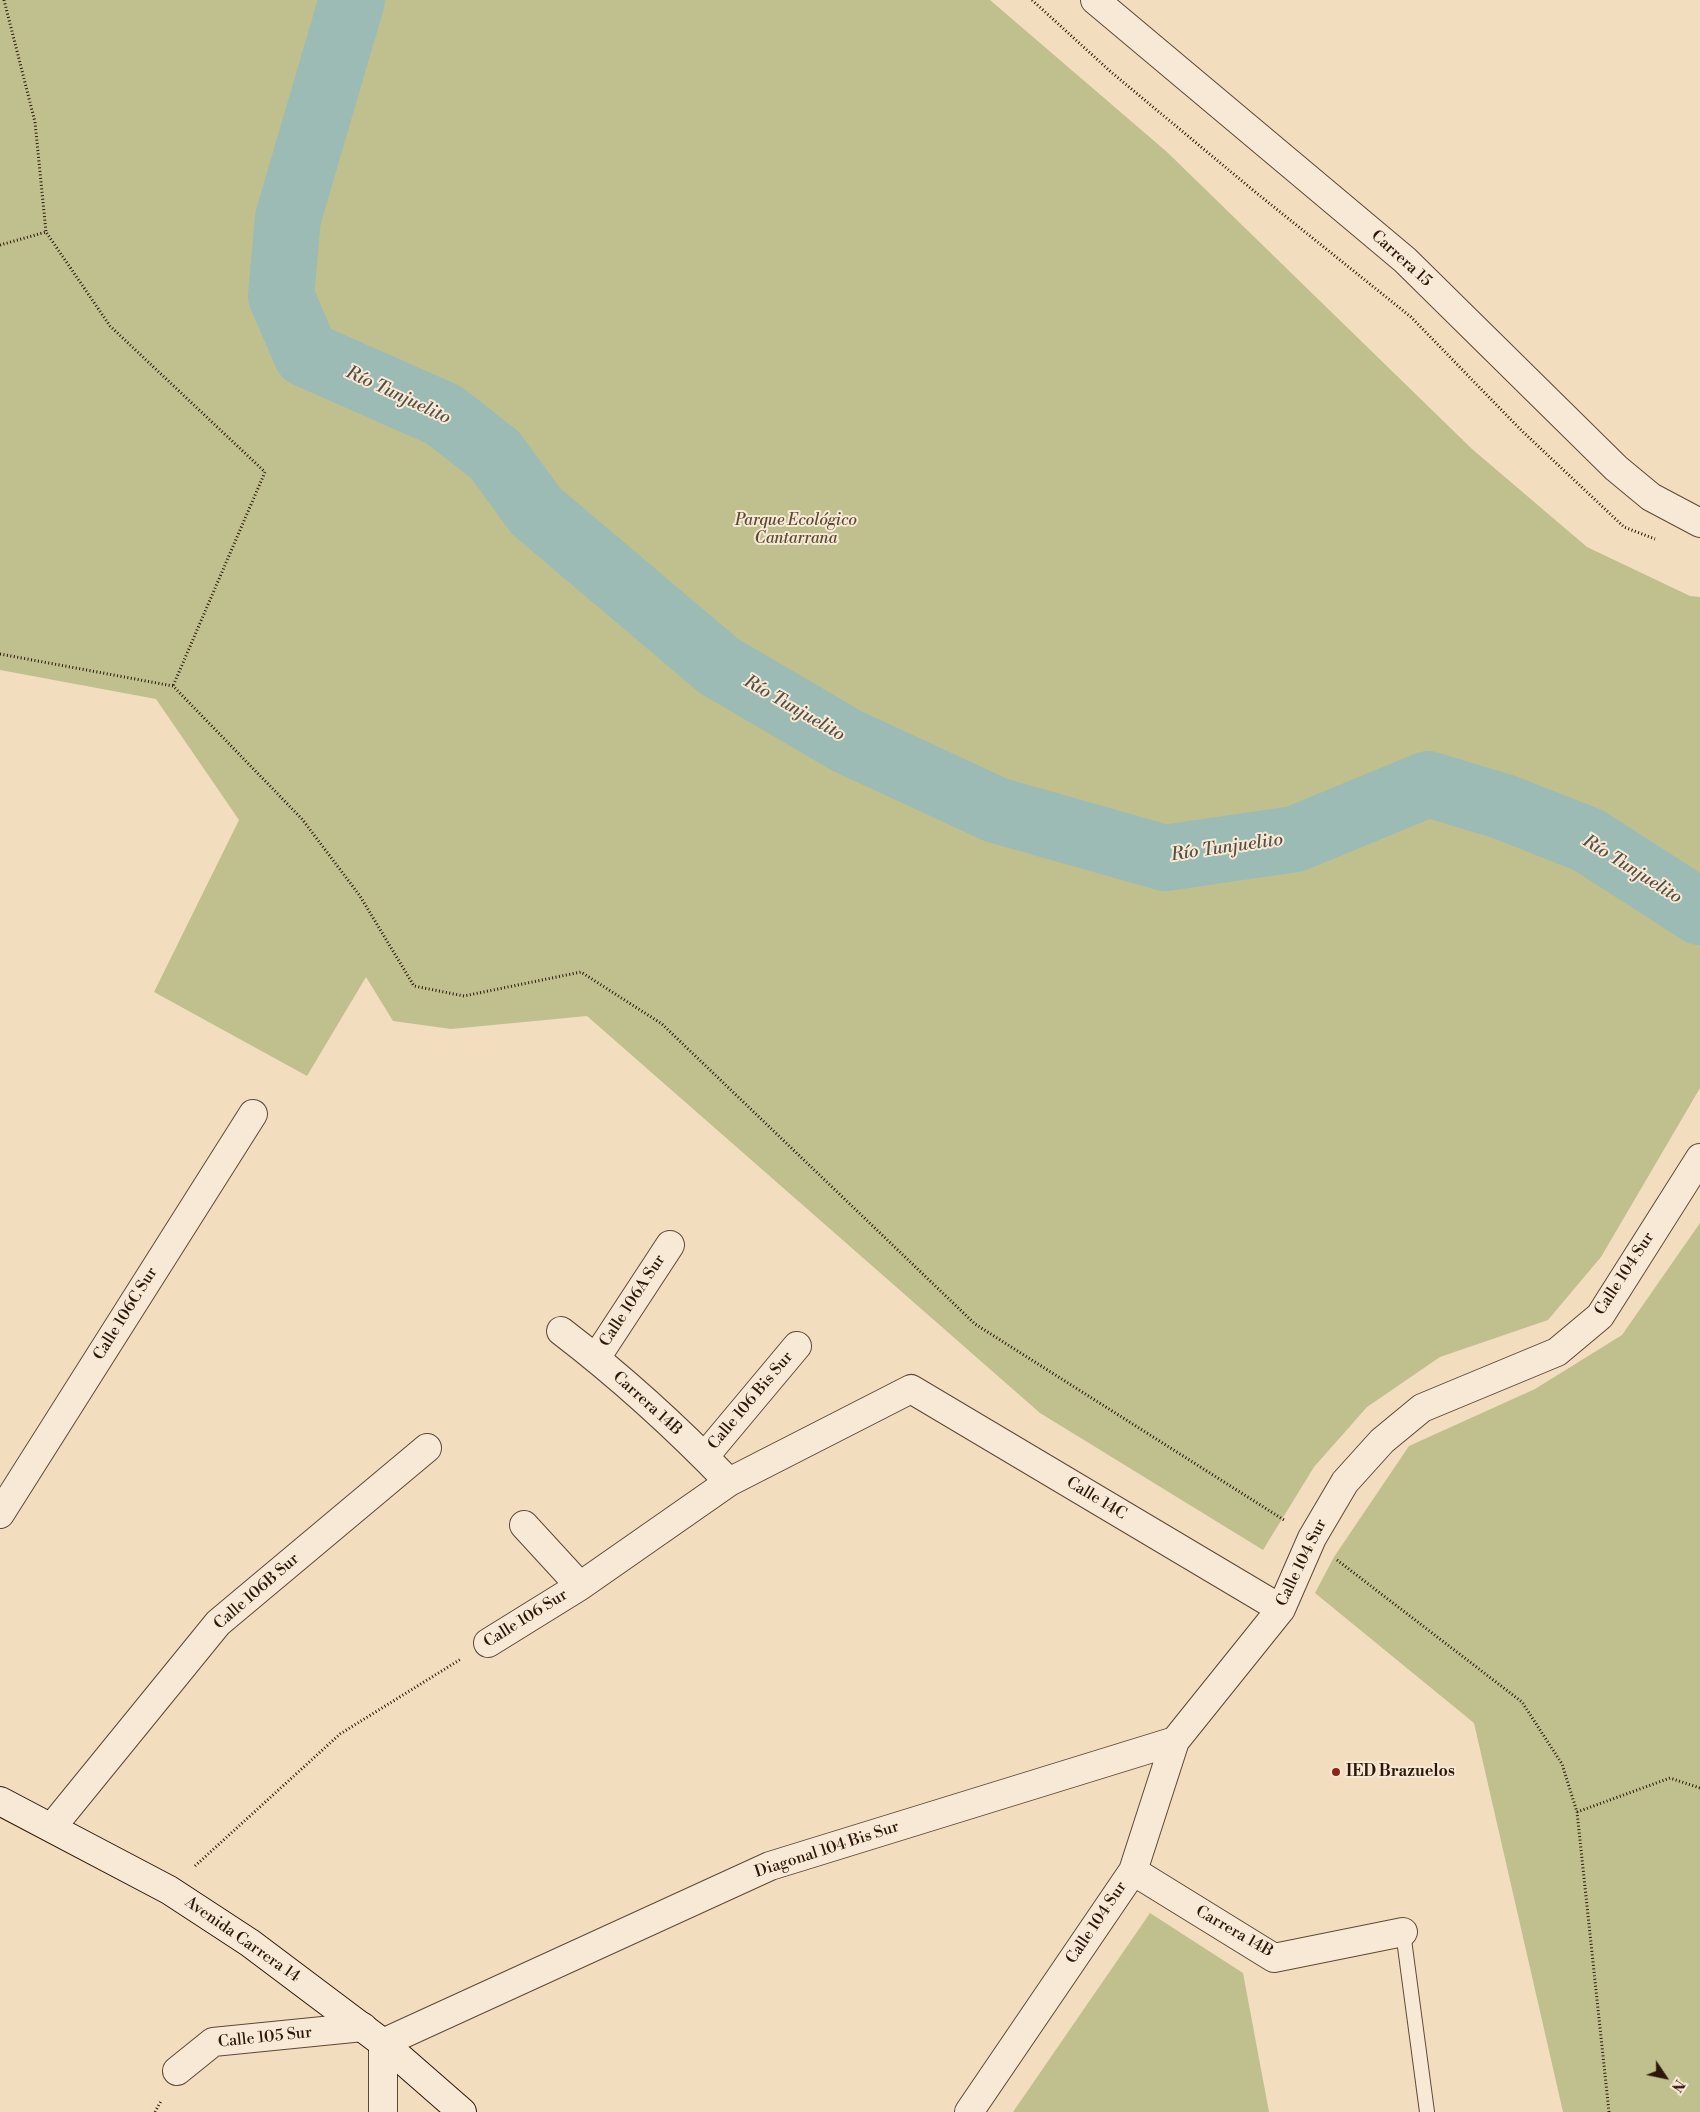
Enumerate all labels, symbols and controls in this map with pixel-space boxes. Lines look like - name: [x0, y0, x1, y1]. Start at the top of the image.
- street label: Carrera 15: [1367, 227, 1435, 291]
- water label: Río Tunjuelito: [342, 362, 454, 430]
- park label: Parque Ecológico Cantarrana: [735, 511, 857, 549]
- water label: Río Tunjuelito: [740, 671, 848, 747]
- water label: Río Tunjuelito: [1170, 829, 1284, 867]
- water label: Río Tunjuelito: [1578, 831, 1686, 909]
- street label: Calle 104 Sur: [1591, 1229, 1659, 1319]
- street label: Calle 106A Sur: [596, 1251, 670, 1351]
- street label: Calle 106C Sur: [90, 1264, 162, 1364]
- street label: Calle 106 Bis Sur: [704, 1348, 798, 1454]
- street label: Carrera 14B: [608, 1368, 686, 1440]
- street label: Calle 14C: [1062, 1474, 1130, 1524]
- street label: Calle 104 Sur: [1273, 1516, 1331, 1610]
- street label: Calle 106B Sur: [211, 1550, 303, 1634]
- street label: Calle 106 Sur: [481, 1586, 571, 1652]
- place label: IED Brazuelos: [1346, 1762, 1455, 1782]
- marker: IED Brazuelos: [1330, 1766, 1342, 1778]
- street label: Diagonal 104 Bis Sur: [752, 1818, 902, 1882]
- street label: Calle 104 Sur: [1062, 1878, 1132, 1968]
- street label: Avenida Carrera 14: [181, 1893, 303, 1987]
- street label: Carrera 14B: [1192, 1902, 1276, 1962]
- street label: Calle 105 Sur: [217, 2024, 313, 2052]
- north arrow: [1640, 2052, 1690, 2102]
- text: N: [1667, 2076, 1688, 2095]

